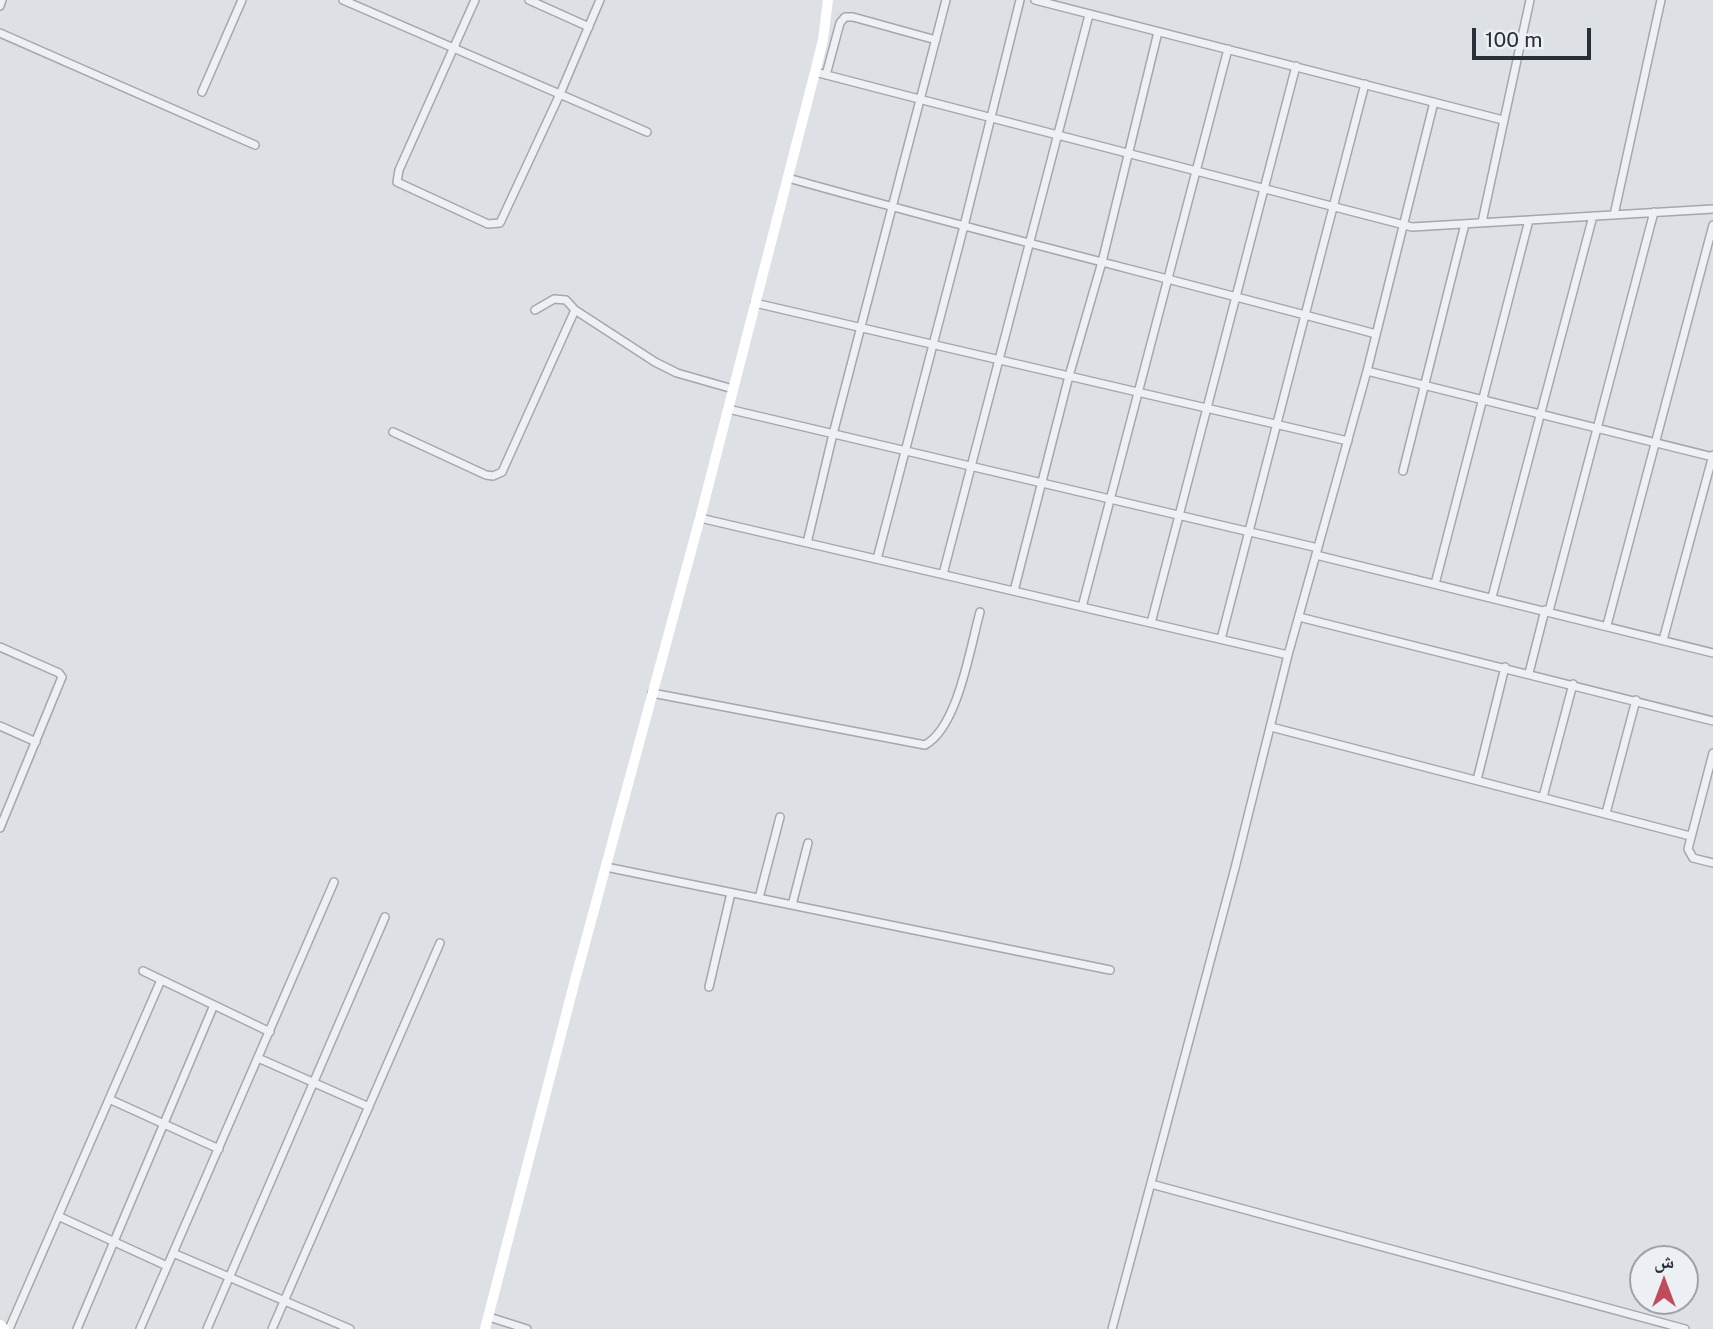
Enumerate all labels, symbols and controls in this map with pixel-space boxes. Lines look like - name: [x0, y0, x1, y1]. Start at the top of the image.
- scale bar: [1475, 14, 1594, 58]
- text: 100 m: [1485, 27, 1542, 52]
- north arrow: [1629, 1245, 1699, 1315]
- text: ش: [1654, 1250, 1674, 1272]

